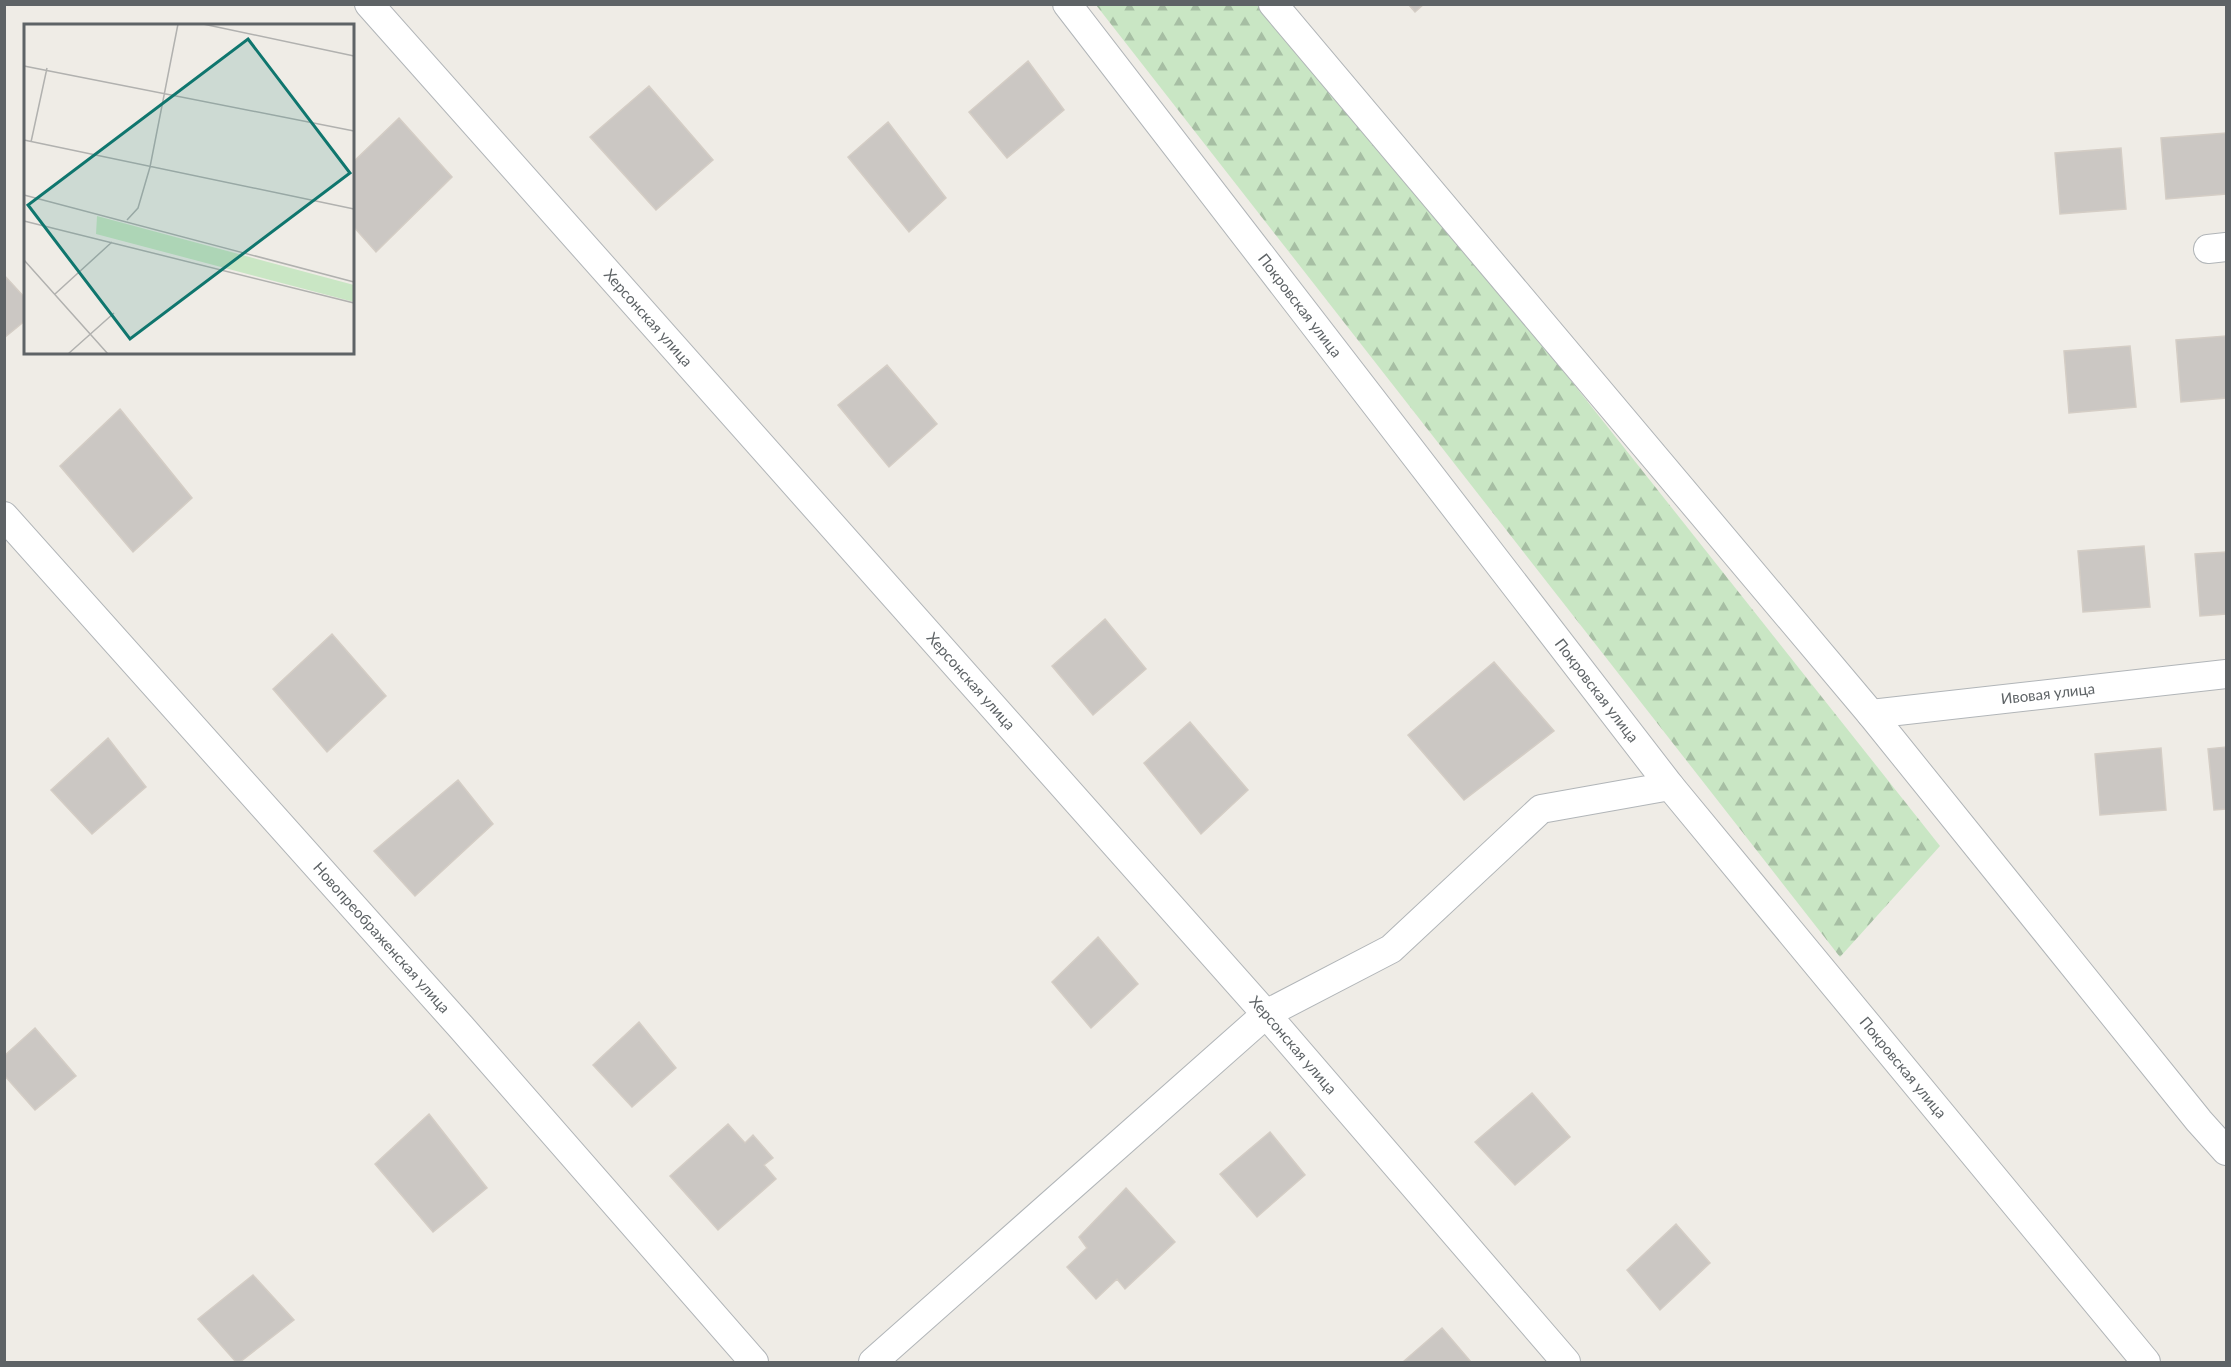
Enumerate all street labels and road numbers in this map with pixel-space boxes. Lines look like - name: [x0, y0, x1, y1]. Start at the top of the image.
- street label: Покровская улица: [1255, 250, 1346, 361]
- street label: Херсонская улица: [601, 265, 697, 370]
- street label: Херсонская улица: [923, 628, 1019, 733]
- street label: Покровская улица: [1552, 635, 1643, 745]
- street label: Ивовая улица: [2000, 679, 2096, 707]
- street label: Новопреображенская улица: [310, 858, 454, 1016]
- street label: Херсонская улица: [1246, 992, 1341, 1097]
- street label: Покровская улица: [1856, 1013, 1951, 1121]

